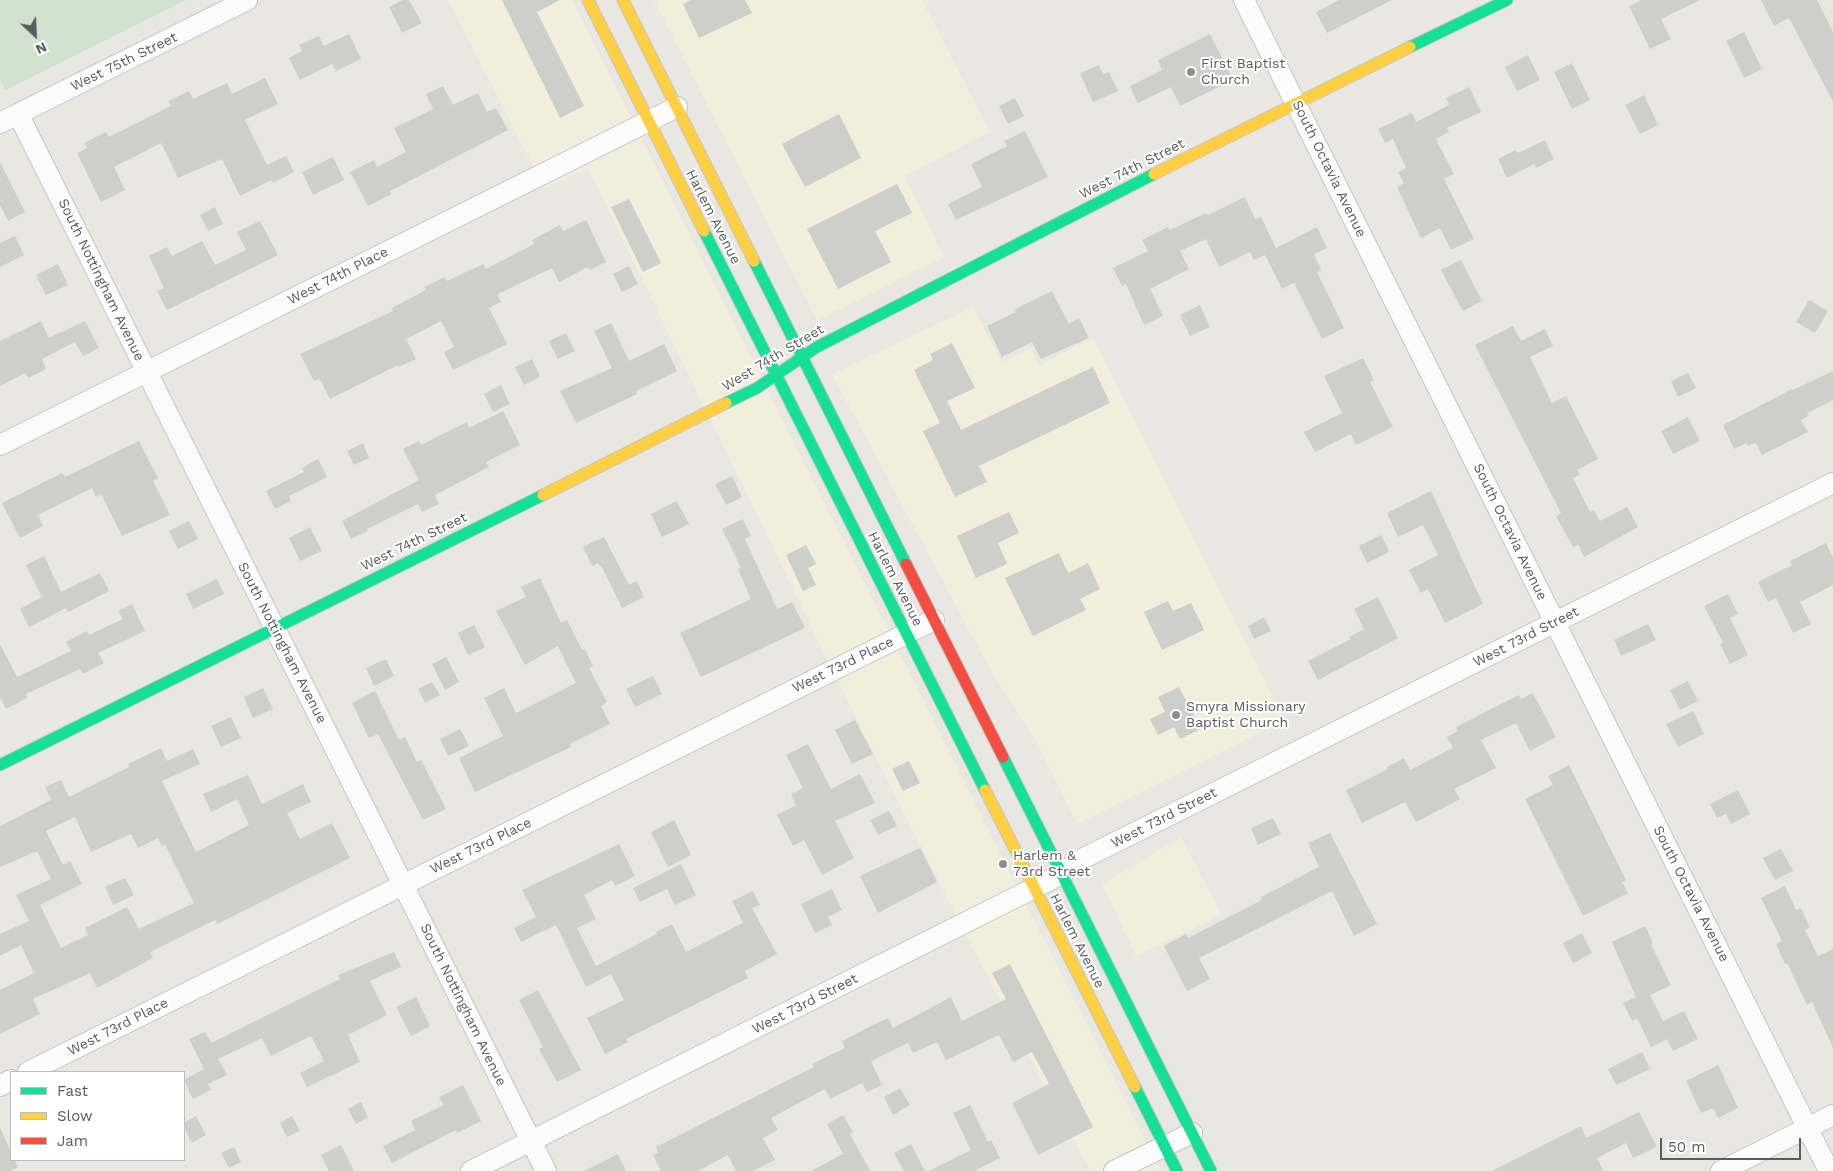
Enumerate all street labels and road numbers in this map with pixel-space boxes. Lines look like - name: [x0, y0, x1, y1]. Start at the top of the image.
- street label: West 75th Street: [68, 29, 180, 95]
- street label: South Octavia Avenue: [1288, 98, 1370, 240]
- street label: West 74th Street: [1077, 135, 1187, 203]
- street label: Harlem Avenue: [682, 167, 744, 267]
- street label: South Nottingham Avenue: [54, 196, 148, 364]
- street label: West 74th Place: [285, 243, 391, 309]
- street label: West 74th Street: [719, 321, 827, 395]
- street label: South Octavia Avenue: [1469, 461, 1551, 603]
- street label: West 74th Street: [358, 509, 470, 575]
- street label: Harlem Avenue: [864, 529, 926, 629]
- street label: South Nottingham Avenue: [234, 560, 330, 726]
- street label: West 73rd Street: [1470, 603, 1582, 671]
- street label: West 73rd Place: [790, 633, 896, 697]
- street label: West 73rd Street: [1108, 784, 1220, 852]
- street label: West 73rd Place: [428, 814, 534, 878]
- street label: South Octavia Avenue: [1649, 823, 1733, 965]
- street label: Harlem Avenue: [1046, 891, 1108, 991]
- street label: South Nottingham Avenue: [416, 921, 510, 1089]
- street label: West 73rd Street: [749, 970, 861, 1038]
- street label: West 73rd Place: [65, 994, 171, 1060]

